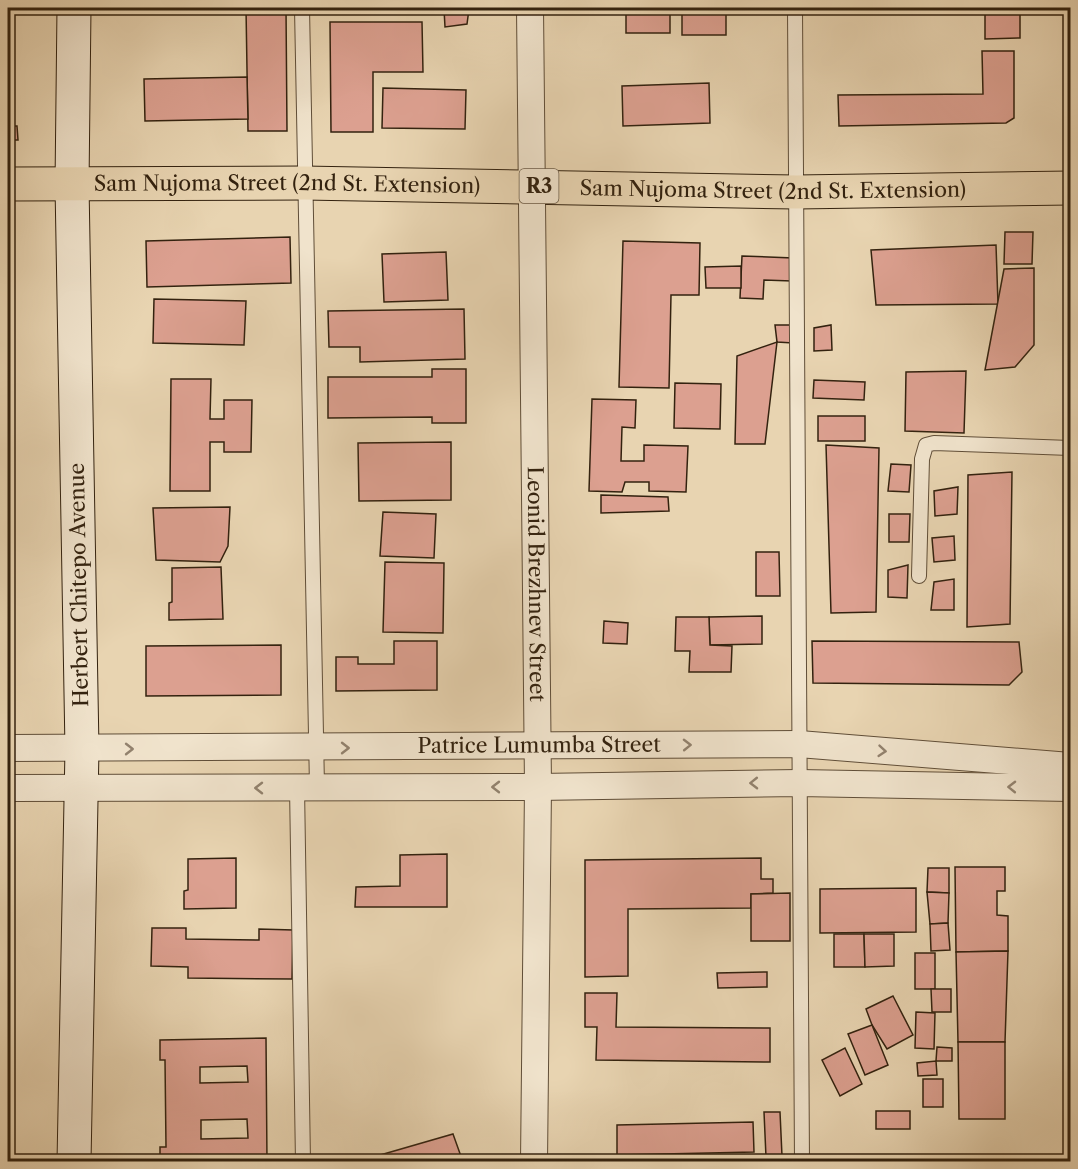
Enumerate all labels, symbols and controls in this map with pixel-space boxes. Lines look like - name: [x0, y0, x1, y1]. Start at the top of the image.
- road number: R3: [520, 169, 558, 203]
- street label: Sam Nujoma Street (2nd St. Extension): [94, 170, 480, 198]
- street label: Sam Nujoma Street (2nd St. Extension): [579, 175, 966, 204]
- street label: Herbert Chitepo Avenue: [64, 463, 93, 707]
- street label: Leonid Brezhnev Street: [523, 466, 550, 703]
- street label: Patrice Lumumba Street: [417, 732, 661, 758]
- one-way arrow: [682, 739, 691, 751]
- one-way arrow: [124, 742, 133, 755]
- one-way arrow: [340, 742, 349, 754]
- one-way arrow: [877, 744, 886, 757]
- one-way arrow: [750, 777, 759, 790]
- one-way arrow: [492, 781, 501, 793]
- one-way arrow: [1008, 781, 1017, 793]
- one-way arrow: [255, 782, 264, 794]

